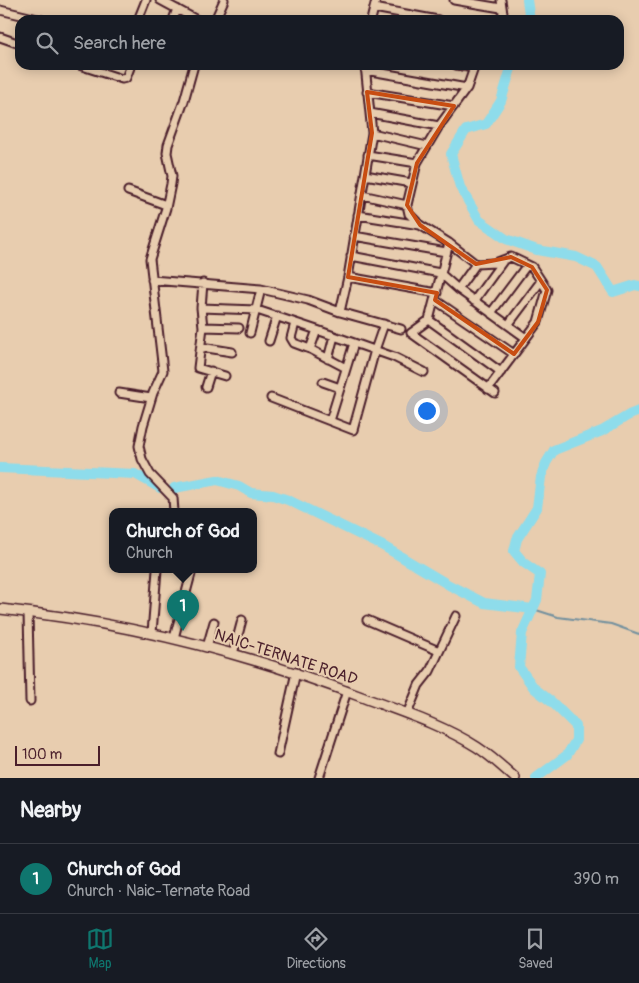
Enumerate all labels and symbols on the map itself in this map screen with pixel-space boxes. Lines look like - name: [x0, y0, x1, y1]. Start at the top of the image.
- your location: [414, 398, 440, 424]
- pin: 1: [167, 590, 199, 631]
- street label: NAIC-TERNATE ROAD: [212, 624, 360, 690]
- scale bar: [15, 743, 100, 766]

